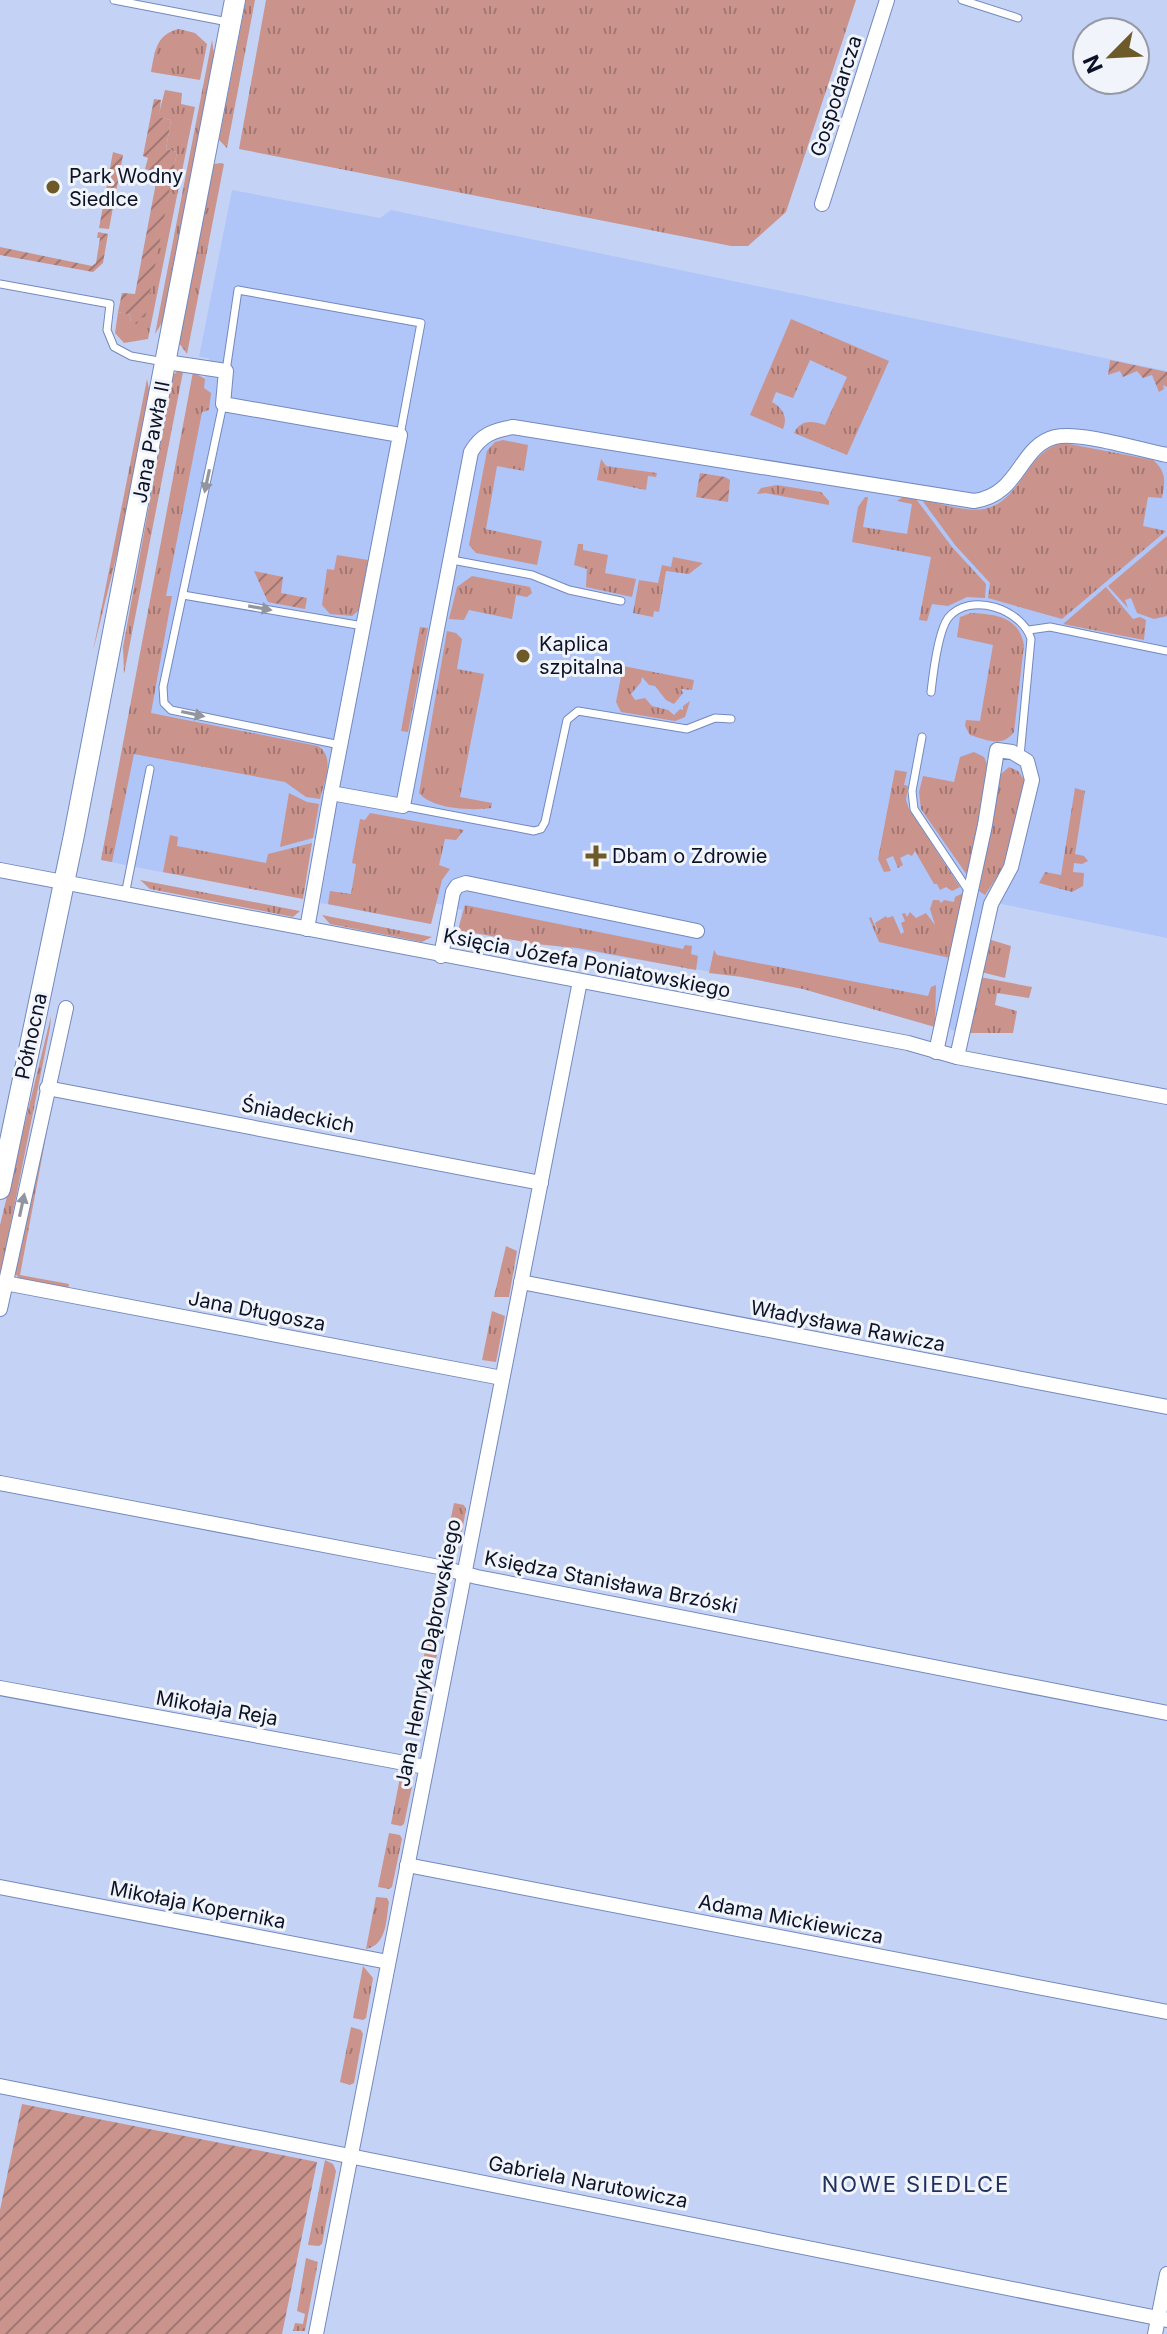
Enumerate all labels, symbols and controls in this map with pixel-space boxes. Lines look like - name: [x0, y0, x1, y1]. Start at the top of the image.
- north arrow: [1071, 16, 1151, 96]
- street label: Gospodarcza: [805, 32, 867, 160]
- text: N: [1077, 51, 1108, 77]
- place label: Park Wodny Siedlce: [69, 164, 183, 211]
- marker: Park Wodny Siedlce: [44, 178, 62, 196]
- street label: Jana Pawła II: [127, 379, 175, 505]
- one-way arrow: [200, 468, 213, 493]
- one-way arrow: [248, 603, 273, 615]
- place label: Kaplica szpitalna: [539, 632, 623, 679]
- marker: Kaplica szpitalna: [514, 647, 532, 665]
- one-way arrow: [181, 709, 206, 721]
- place label: Dbam o Zdrowie: [612, 844, 767, 868]
- marker: Dbam o Zdrowie: [587, 847, 605, 865]
- street label: Księcia Józefa Poniatowskiego: [441, 923, 733, 1003]
- street label: Północna: [10, 991, 52, 1081]
- street label: Śniadeckich: [239, 1091, 357, 1138]
- one-way arrow: [16, 1193, 29, 1218]
- street label: Jana Długosza: [186, 1286, 328, 1336]
- street label: Władysława Rawicza: [749, 1295, 947, 1357]
- street label: Jana Henryka Dąbrowskiego: [390, 1517, 466, 1789]
- street label: Księdza Stanisława Brzóski: [482, 1546, 740, 1618]
- street label: Mikołaja Reja: [154, 1685, 280, 1731]
- street label: Mikołaja Kopernika: [108, 1876, 288, 1934]
- street label: Adama Mickiewicza: [697, 1889, 885, 1949]
- street label: Gabriela Narutowicza: [486, 2151, 690, 2213]
- district label: NOWE SIEDLCE: [822, 2171, 1010, 2197]

